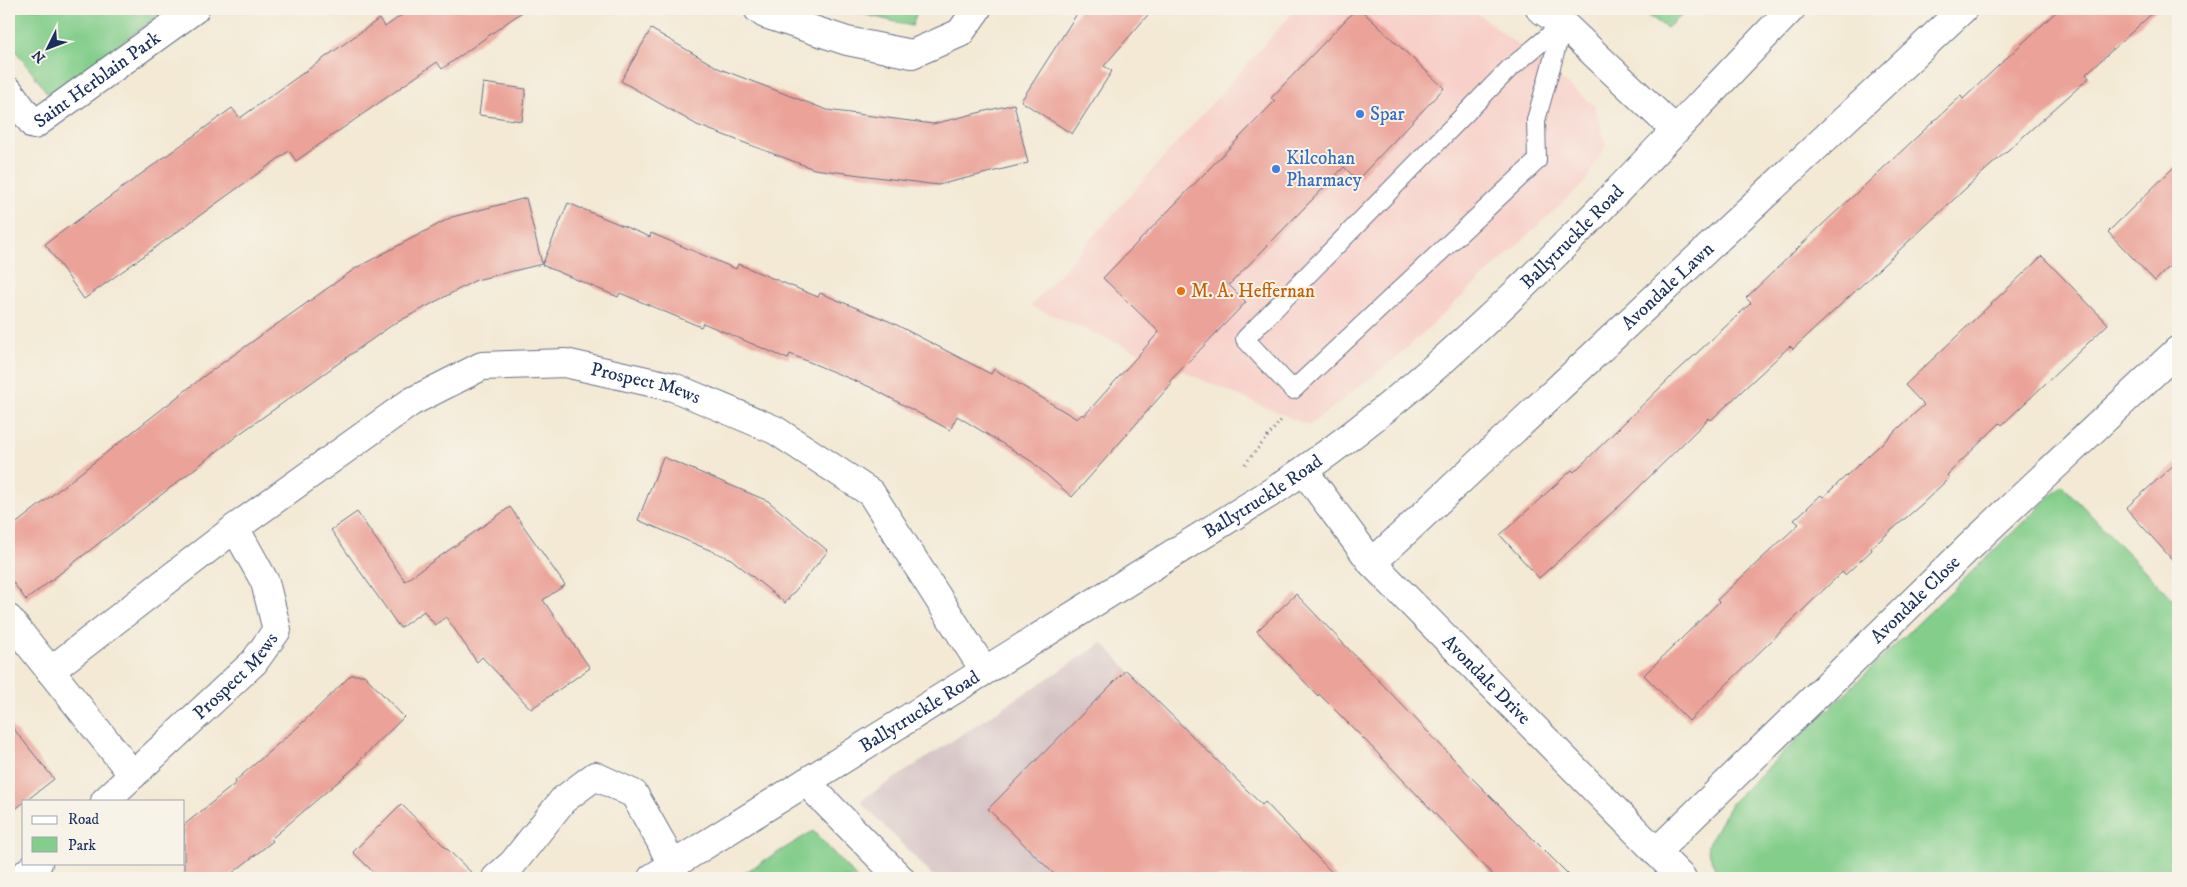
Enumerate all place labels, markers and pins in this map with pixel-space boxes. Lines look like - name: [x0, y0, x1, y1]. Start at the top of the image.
- place label: Spar: [1370, 103, 1405, 126]
- marker: Spar: [1354, 108, 1366, 120]
- place label: Kilcohan Pharmacy: [1286, 147, 1363, 192]
- marker: Kilcohan Pharmacy: [1270, 163, 1282, 175]
- place label: M. A. Heffernan: [1191, 280, 1315, 303]
- marker: M. A. Heffernan: [1175, 285, 1187, 297]

